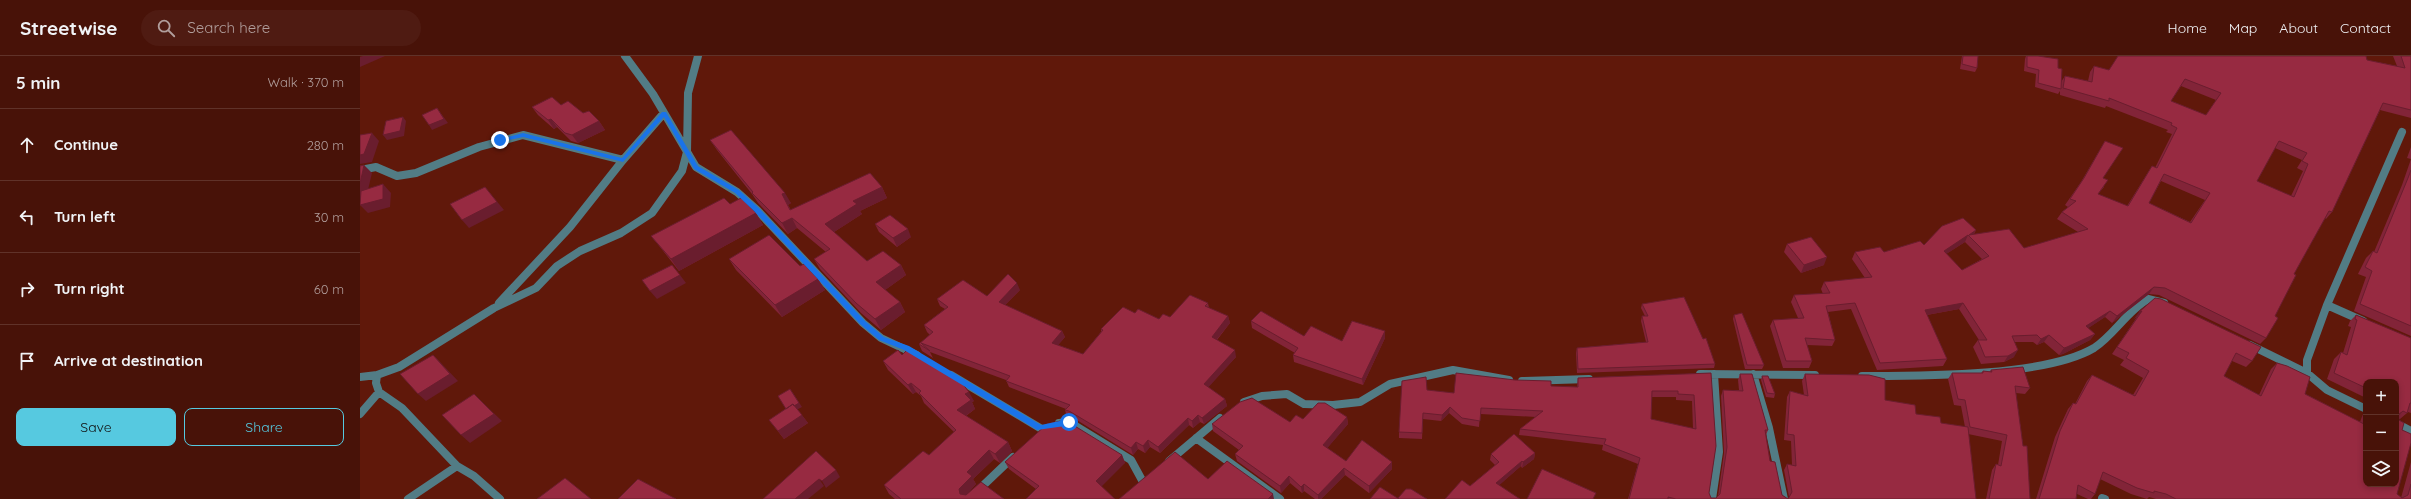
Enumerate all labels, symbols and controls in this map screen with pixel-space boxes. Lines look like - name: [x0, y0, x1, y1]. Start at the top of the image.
- search box: [141, 10, 421, 46]
- text: Streetwise: [20, 16, 117, 40]
- icon: search: [155, 17, 177, 39]
- text: Search here: [187, 18, 270, 37]
- text: Home: [2168, 19, 2207, 37]
- text: Map: [2229, 19, 2257, 37]
- text: About: [2279, 19, 2318, 37]
- text: Contact: [2340, 19, 2391, 37]
- text: 5 min: [16, 72, 60, 93]
- text: Walk · 370 m: [267, 74, 344, 90]
- route end: [491, 131, 509, 149]
- icon: ahead: [16, 134, 38, 156]
- text: Continue: [54, 135, 118, 154]
- text: 280 m: [307, 137, 344, 153]
- icon: left: [16, 206, 38, 228]
- text: Turn left: [54, 207, 116, 226]
- text: 30 m: [314, 209, 344, 225]
- icon: right: [16, 278, 38, 300]
- text: Turn right: [54, 279, 125, 298]
- text: 60 m: [314, 281, 344, 297]
- icon: arrive: [16, 350, 38, 372]
- text: Arrive at destination: [54, 351, 203, 370]
- map controls: [2363, 379, 2399, 487]
- button: +: [2363, 379, 2399, 415]
- button: Save: [16, 408, 176, 446]
- button: Share: [184, 408, 344, 446]
- route start: [1060, 413, 1078, 431]
- button: −: [2363, 415, 2399, 451]
- button: layers: [2363, 451, 2399, 487]

